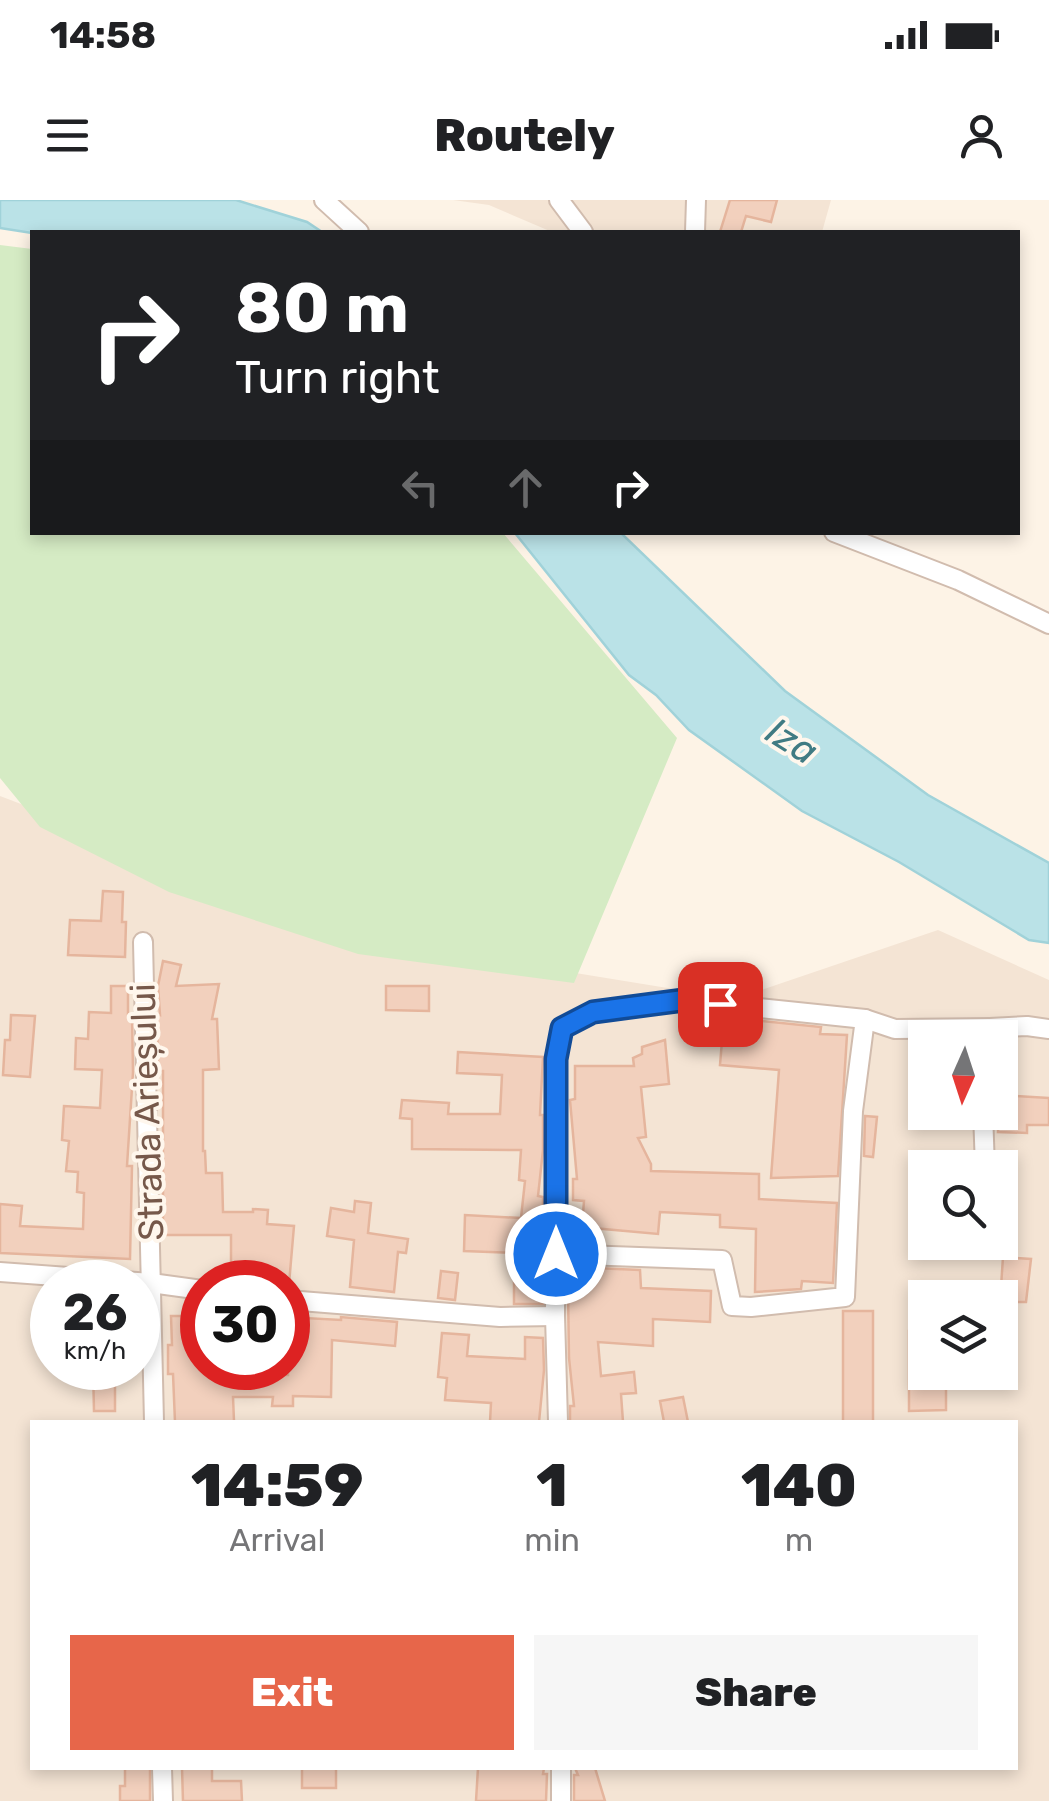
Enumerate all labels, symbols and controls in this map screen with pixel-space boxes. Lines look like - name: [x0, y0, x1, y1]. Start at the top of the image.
- text: 14:58: [50, 12, 156, 58]
- icon: menu: [40, 108, 95, 163]
- icon: person: [954, 108, 1009, 163]
- text: Routely: [434, 109, 615, 162]
- text: 80 m: [235, 267, 409, 350]
- icon: right: [70, 270, 200, 400]
- text: Turn right: [235, 351, 439, 404]
- icon: left: [393, 460, 448, 515]
- icon: ahead: [498, 460, 553, 515]
- icon: right: [603, 460, 658, 515]
- water label: Iza: [758, 708, 826, 774]
- pin: [678, 962, 763, 1047]
- icon: arrive: [693, 977, 748, 1032]
- street label: Strada Arieșului: [122, 983, 172, 1241]
- north arrow: [908, 1020, 1018, 1130]
- map controls: [908, 1020, 1018, 1390]
- button: search: [908, 1150, 1018, 1260]
- position arrow: [504, 1202, 608, 1306]
- speed limit sign: 30: [180, 1260, 310, 1390]
- button: layers: [908, 1280, 1018, 1390]
- text: 26: [62, 1283, 128, 1343]
- text: km/h: [64, 1336, 126, 1365]
- text: 14:59: [191, 1450, 363, 1521]
- text: 1: [536, 1450, 568, 1521]
- text: 140: [741, 1450, 857, 1521]
- text: Arrival: [229, 1521, 325, 1559]
- text: min: [524, 1521, 580, 1559]
- text: m: [785, 1521, 813, 1559]
- button: Exit: [70, 1635, 514, 1750]
- button: Share: [534, 1635, 978, 1750]

